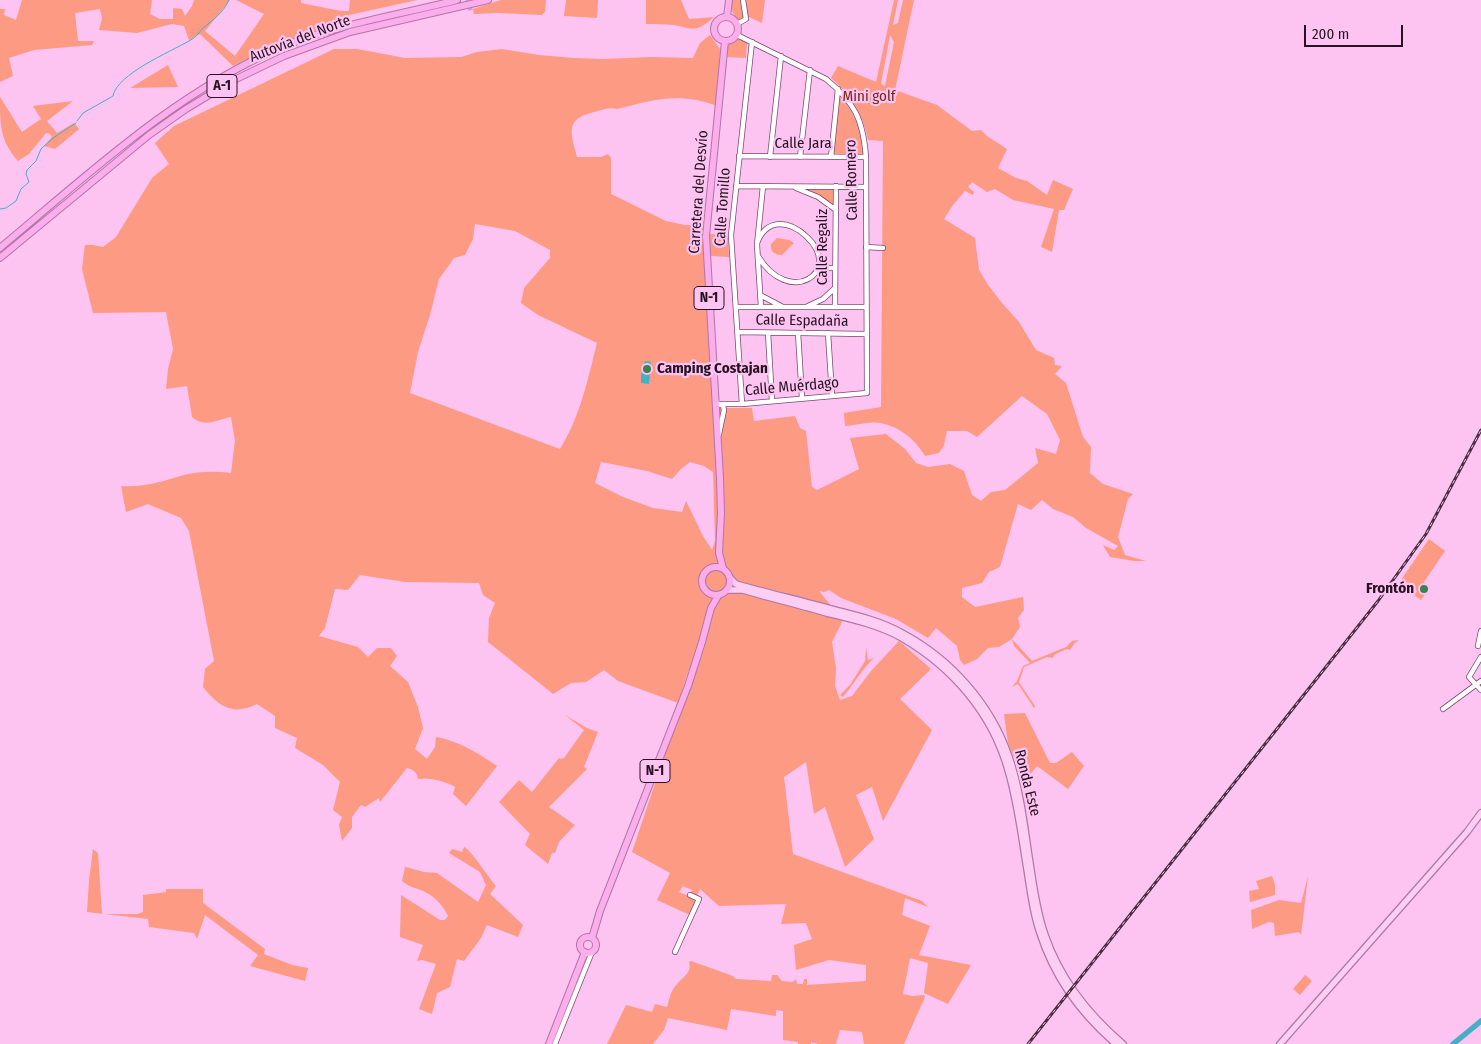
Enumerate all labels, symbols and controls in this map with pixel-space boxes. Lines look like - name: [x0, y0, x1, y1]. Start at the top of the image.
- street label: Autovía del Norte: [247, 11, 353, 67]
- scale bar: [1306, 15, 1405, 47]
- text: 200 m: [1312, 25, 1349, 43]
- road number: A-1: [207, 74, 237, 98]
- park label: Mini golf: [843, 88, 895, 106]
- street label: Carretera del Desvío: [686, 130, 712, 254]
- street label: Calle Jara: [774, 135, 832, 153]
- street label: Calle Romero: [842, 139, 862, 221]
- street label: Calle Tomillo: [711, 167, 735, 247]
- street label: Calle Regaliz: [814, 209, 832, 285]
- road number: N-1: [694, 286, 724, 310]
- street label: Calle Espadaña: [756, 311, 848, 331]
- place label: Camping Costajan: [657, 360, 768, 378]
- marker: Camping Costajan: [641, 363, 653, 375]
- street label: Calle Muérdago: [744, 374, 840, 400]
- place label: Frontón: [1366, 580, 1414, 598]
- marker: Frontón: [1418, 583, 1430, 595]
- street label: Ronda Este: [1010, 748, 1044, 818]
- road number: N-1: [640, 759, 670, 782]

